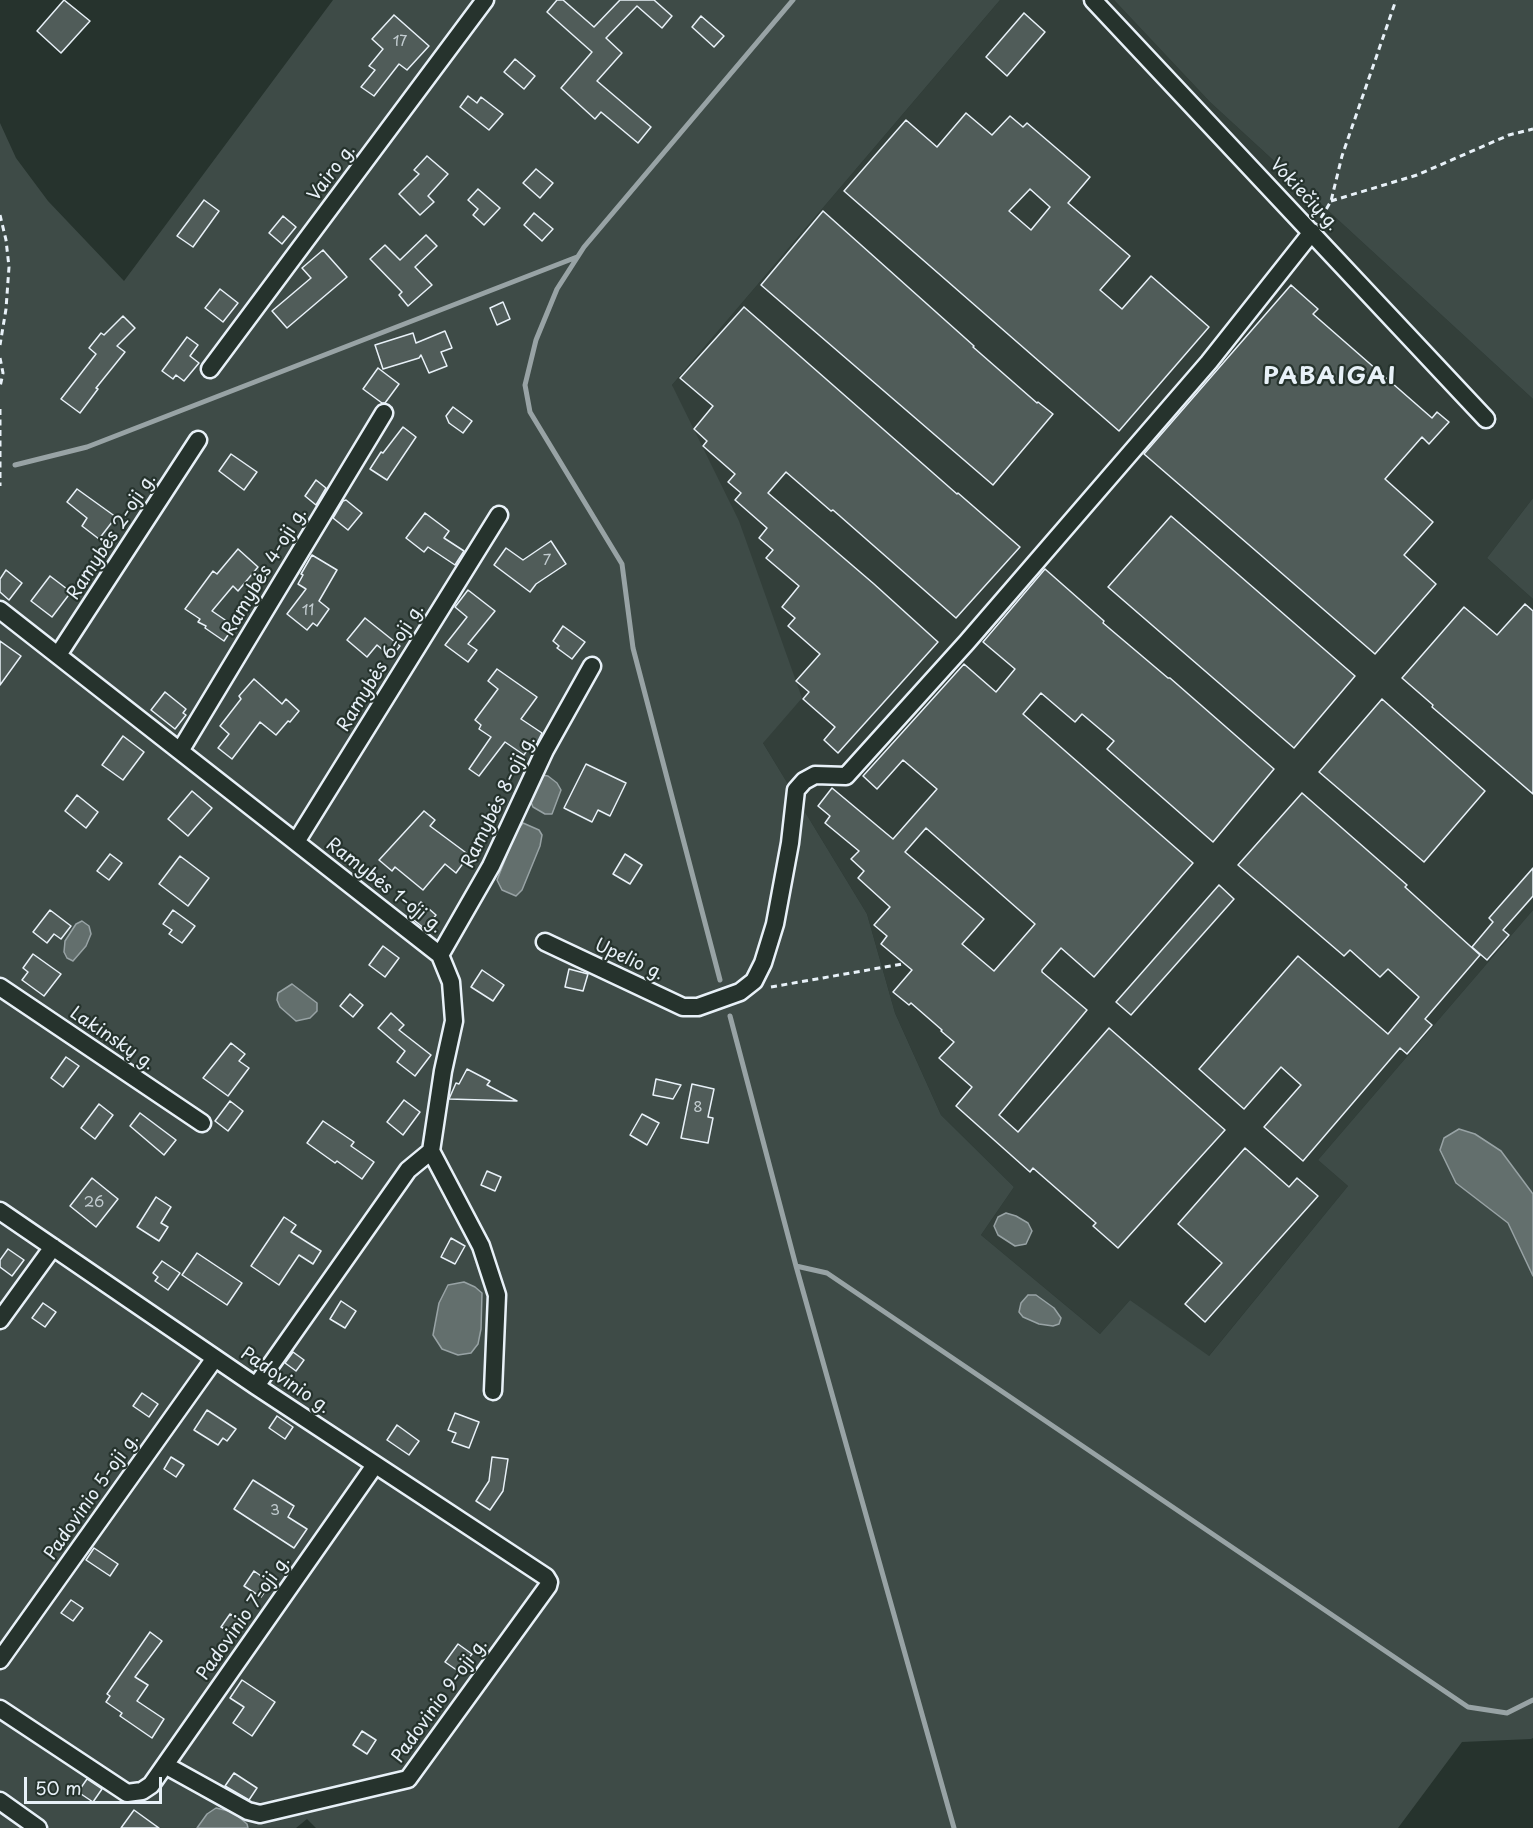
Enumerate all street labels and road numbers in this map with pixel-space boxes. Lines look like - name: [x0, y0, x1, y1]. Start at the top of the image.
- street label: Vairo g.: [304, 140, 360, 206]
- street label: Vokiečių g.: [1265, 154, 1343, 236]
- street label: Ramybės 2-oji g.: [63, 470, 161, 604]
- street label: Ramybės 4-oji g.: [218, 504, 312, 640]
- street label: Ramybės 6-oji g.: [333, 600, 429, 736]
- street label: Ramybės 8-oji g.: [457, 732, 541, 872]
- street label: Ramybės 1-oji g.: [321, 834, 447, 938]
- street label: Upelio g.: [591, 935, 667, 985]
- street label: Lakinskų g.: [66, 1003, 158, 1075]
- street label: Padovinio g.: [236, 1343, 334, 1419]
- street label: Padovinio 5-oji g.: [40, 1430, 144, 1564]
- street label: Padovinio 7-oji g.: [193, 1551, 295, 1685]
- street label: Padovinio 9-oji g.: [388, 1635, 492, 1767]

